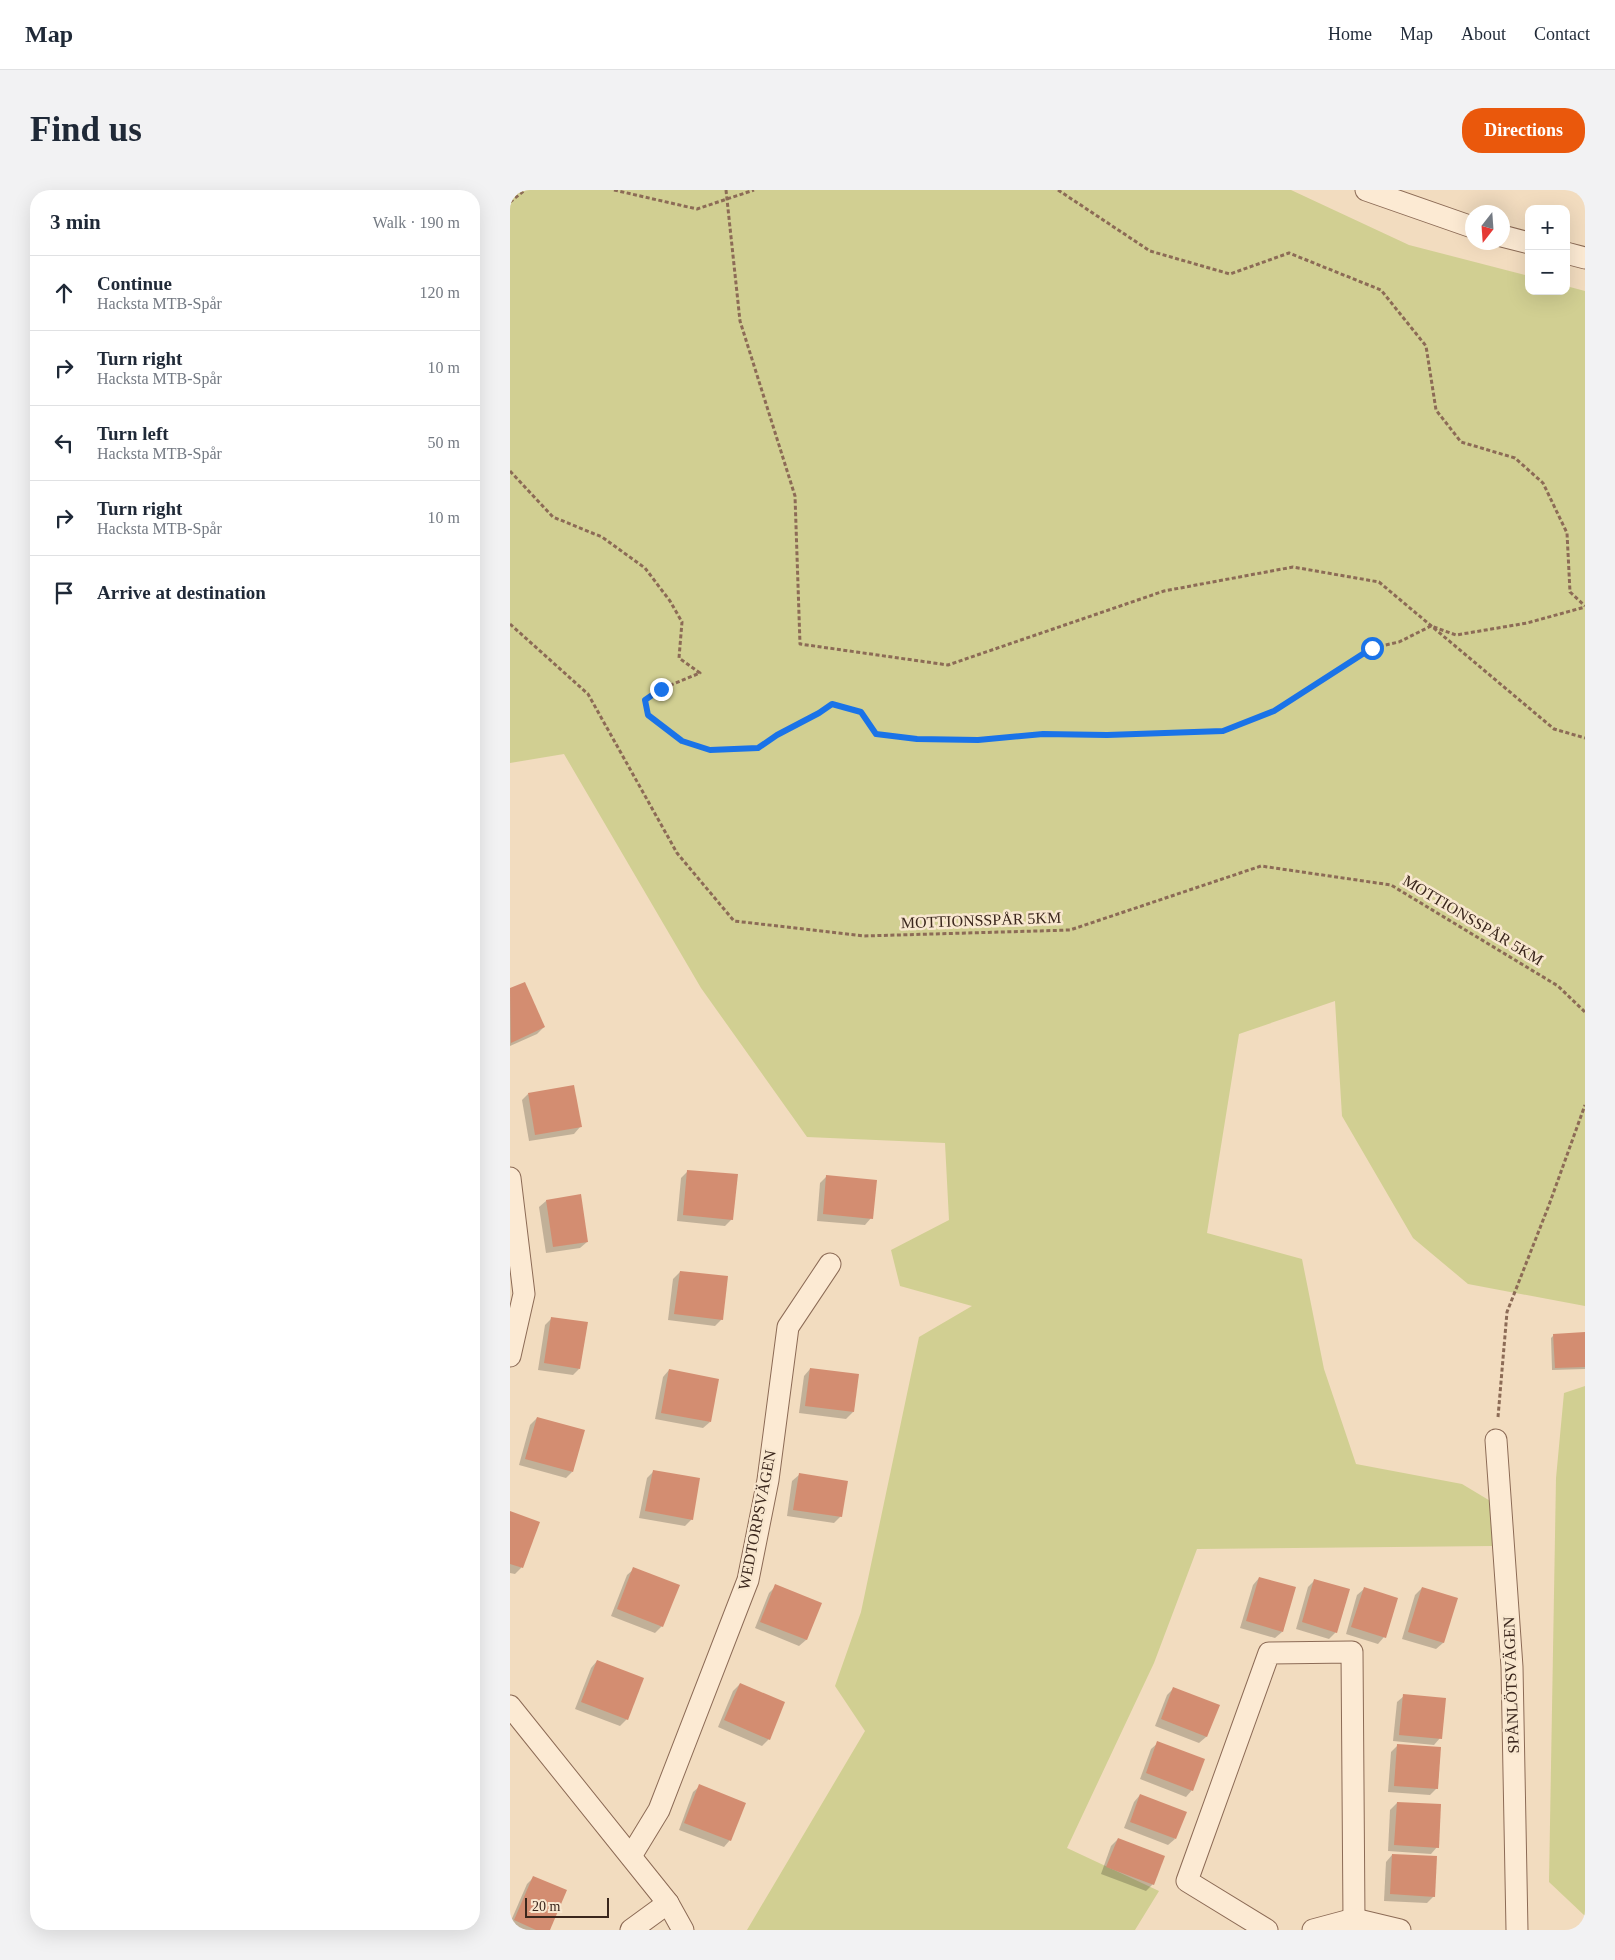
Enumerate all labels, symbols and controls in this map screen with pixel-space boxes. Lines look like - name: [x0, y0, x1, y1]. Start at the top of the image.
- text: Map: [25, 21, 73, 47]
- text: Home: [1328, 24, 1372, 44]
- text: Map: [1400, 24, 1433, 44]
- text: About: [1461, 24, 1506, 44]
- text: Contact: [1534, 24, 1590, 44]
- button: Directions: [1462, 108, 1585, 153]
- text: Find us: [30, 110, 142, 149]
- north arrow: [1465, 205, 1510, 250]
- map controls: [1525, 205, 1570, 295]
- button: +: [1525, 205, 1570, 250]
- text: 3 min: [50, 210, 101, 234]
- text: Walk · 190 m: [373, 214, 460, 231]
- button: −: [1525, 250, 1570, 295]
- text: Continue: [97, 273, 172, 294]
- icon: ahead: [50, 279, 78, 307]
- text: 120 m: [420, 284, 460, 301]
- text: Hacksta MTB-Spår: [97, 295, 222, 312]
- text: Turn right: [97, 348, 182, 369]
- icon: right: [50, 354, 78, 382]
- text: 10 m: [428, 359, 460, 376]
- text: Hacksta MTB-Spår: [97, 370, 222, 387]
- text: Turn left: [97, 423, 169, 444]
- icon: left: [50, 429, 78, 457]
- text: 50 m: [428, 434, 460, 451]
- text: Hacksta MTB-Spår: [97, 445, 222, 462]
- text: Turn right: [97, 498, 182, 519]
- icon: right: [50, 504, 78, 532]
- text: 10 m: [428, 509, 460, 526]
- text: Hacksta MTB-Spår: [97, 520, 222, 537]
- icon: arrive: [50, 579, 78, 607]
- text: Arrive at destination: [97, 582, 266, 603]
- route start: [1361, 637, 1384, 660]
- route end: [650, 678, 673, 701]
- street label: MOTTIONSSPÅR 5KM: [1400, 871, 1546, 969]
- street label: MOTTIONSSPÅR 5KM: [901, 909, 1061, 931]
- street label: WEDTORPSVÄGEN: [735, 1448, 779, 1591]
- street label: SPÅNLÖTSVÄGEN: [1500, 1616, 1522, 1754]
- scale bar: [525, 1895, 609, 1918]
- text: 20 m: [532, 1899, 560, 1914]

